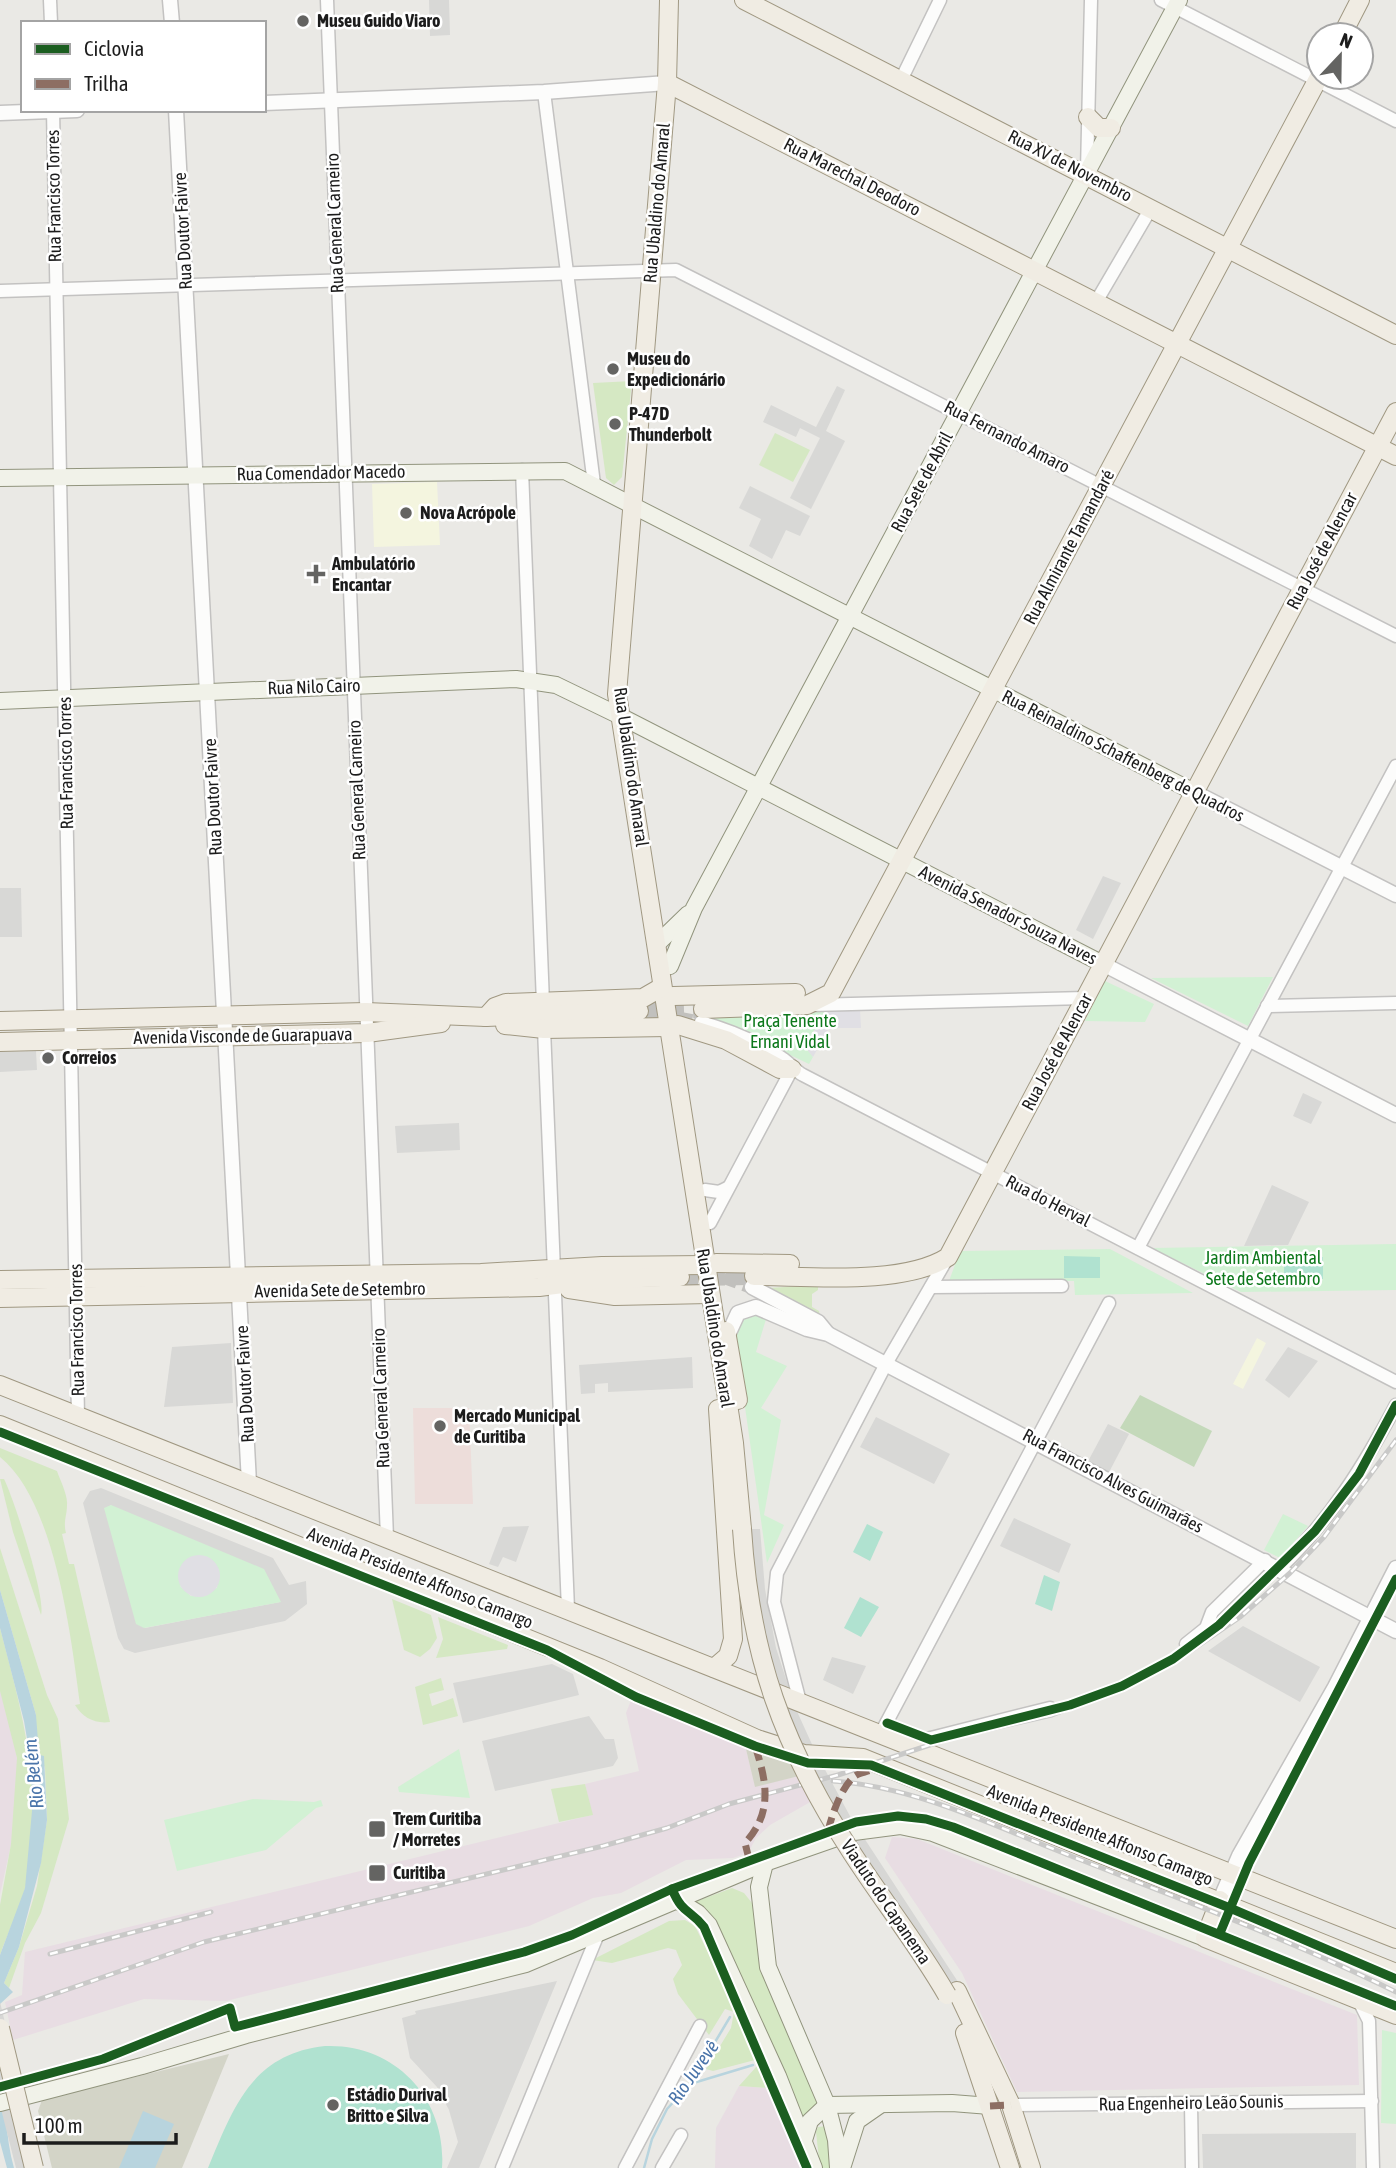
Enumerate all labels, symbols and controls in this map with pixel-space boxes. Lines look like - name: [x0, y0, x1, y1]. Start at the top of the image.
- place label: Museu Guido Viaro: [317, 10, 440, 31]
- marker: Museu Guido Viaro: [295, 13, 311, 29]
- legend: [21, 21, 266, 112]
- north arrow: [1305, 21, 1375, 91]
- text: N: [1337, 28, 1356, 53]
- text: Ciclovia: [84, 36, 144, 60]
- text: Trilha: [84, 71, 129, 95]
- street label: Rua Ubaldino do Amaral: [639, 122, 674, 284]
- street label: Rua XV de Novembro: [1005, 125, 1136, 206]
- street label: Rua Francisco Torres: [42, 130, 65, 263]
- street label: Rua Marechal Deodoro: [780, 133, 924, 220]
- street label: Rua General Carneiro: [322, 153, 347, 293]
- street label: Rua Doutor Faivre: [169, 172, 196, 290]
- place label: Museu do Expedicionário: [627, 348, 726, 390]
- marker: Museu do Expedicionário: [605, 361, 621, 377]
- street label: Rua Fernando Amaro: [941, 396, 1074, 477]
- place label: P-47D Thunderbolt: [629, 403, 712, 445]
- marker: P-47D Thunderbolt: [607, 416, 623, 432]
- street label: Rua Sete de Abril: [886, 428, 957, 536]
- street label: Rua Comendador Macedo: [236, 461, 406, 484]
- street label: Rua Almirante Tamandaré: [1019, 466, 1118, 628]
- street label: Rua José de Alencar: [1282, 488, 1362, 613]
- place label: Nova Acrópole: [420, 502, 516, 523]
- marker: Nova Acrópole: [398, 505, 414, 521]
- place label: Ambulatório Encantar: [331, 553, 416, 595]
- marker: Ambulatório Encantar: [306, 564, 326, 584]
- street label: Rua Nilo Cairo: [267, 674, 361, 699]
- street label: Rua Reinaldino Schaffenberg de Quadros: [999, 685, 1248, 826]
- street label: Rua Ubaldino do Amaral: [610, 686, 653, 848]
- street label: Rua Francisco Torres: [54, 697, 77, 830]
- street label: Rua General Carneiro: [344, 720, 369, 860]
- street label: Rua Doutor Faivre: [199, 738, 226, 856]
- street label: Avenida Senador Souza Naves: [916, 861, 1101, 969]
- street label: Rua José de Alencar: [1017, 989, 1097, 1114]
- park label: Praça Tenente Ernani Vidal: [743, 1010, 837, 1052]
- street label: Avenida Visconde de Guarapuava: [133, 1023, 353, 1048]
- place label: Correios: [62, 1047, 117, 1068]
- marker: Correios: [40, 1050, 56, 1066]
- street label: Rua do Herval: [1002, 1170, 1094, 1231]
- street label: Rua Ubaldino do Amaral: [693, 1247, 738, 1409]
- park label: Jardim Ambiental Sete de Setembro: [1204, 1247, 1322, 1289]
- street label: Rua Francisco Torres: [65, 1264, 88, 1397]
- street label: Avenida Sete de Setembro: [254, 1278, 426, 1301]
- street label: Rua Doutor Faivre: [231, 1325, 258, 1443]
- street label: Rua General Carneiro: [368, 1328, 393, 1468]
- place label: Mercado Municipal de Curitiba: [454, 1405, 580, 1447]
- marker: Mercado Municipal de Curitiba: [432, 1418, 448, 1434]
- street label: Rua Francisco Alves Guimarães: [1019, 1424, 1207, 1537]
- street label: Avenida Presidente Affonso Camargo: [304, 1523, 536, 1633]
- water label: Rio Belém: [18, 1738, 48, 1810]
- street label: Avenida Presidente Affonso Camargo: [984, 1780, 1216, 1890]
- place label: Trem Curitiba / Morretes: [393, 1808, 481, 1850]
- marker: Trem Curitiba / Morretes: [367, 1819, 387, 1839]
- street label: Viaduto do Capanema: [837, 1836, 936, 1968]
- place label: Curitiba: [393, 1862, 445, 1883]
- marker: Curitiba: [367, 1863, 387, 1883]
- water label: Rio Juvevê: [663, 2036, 723, 2108]
- place label: Estádio Durival Britto e Silva: [347, 2084, 447, 2126]
- street label: Rua Engenheiro Leão Sounis: [1098, 2090, 1284, 2115]
- marker: Estádio Durival Britto e Silva: [325, 2097, 341, 2113]
- scale bar: [24, 2102, 177, 2146]
- text: 100 m: [35, 2113, 83, 2137]

